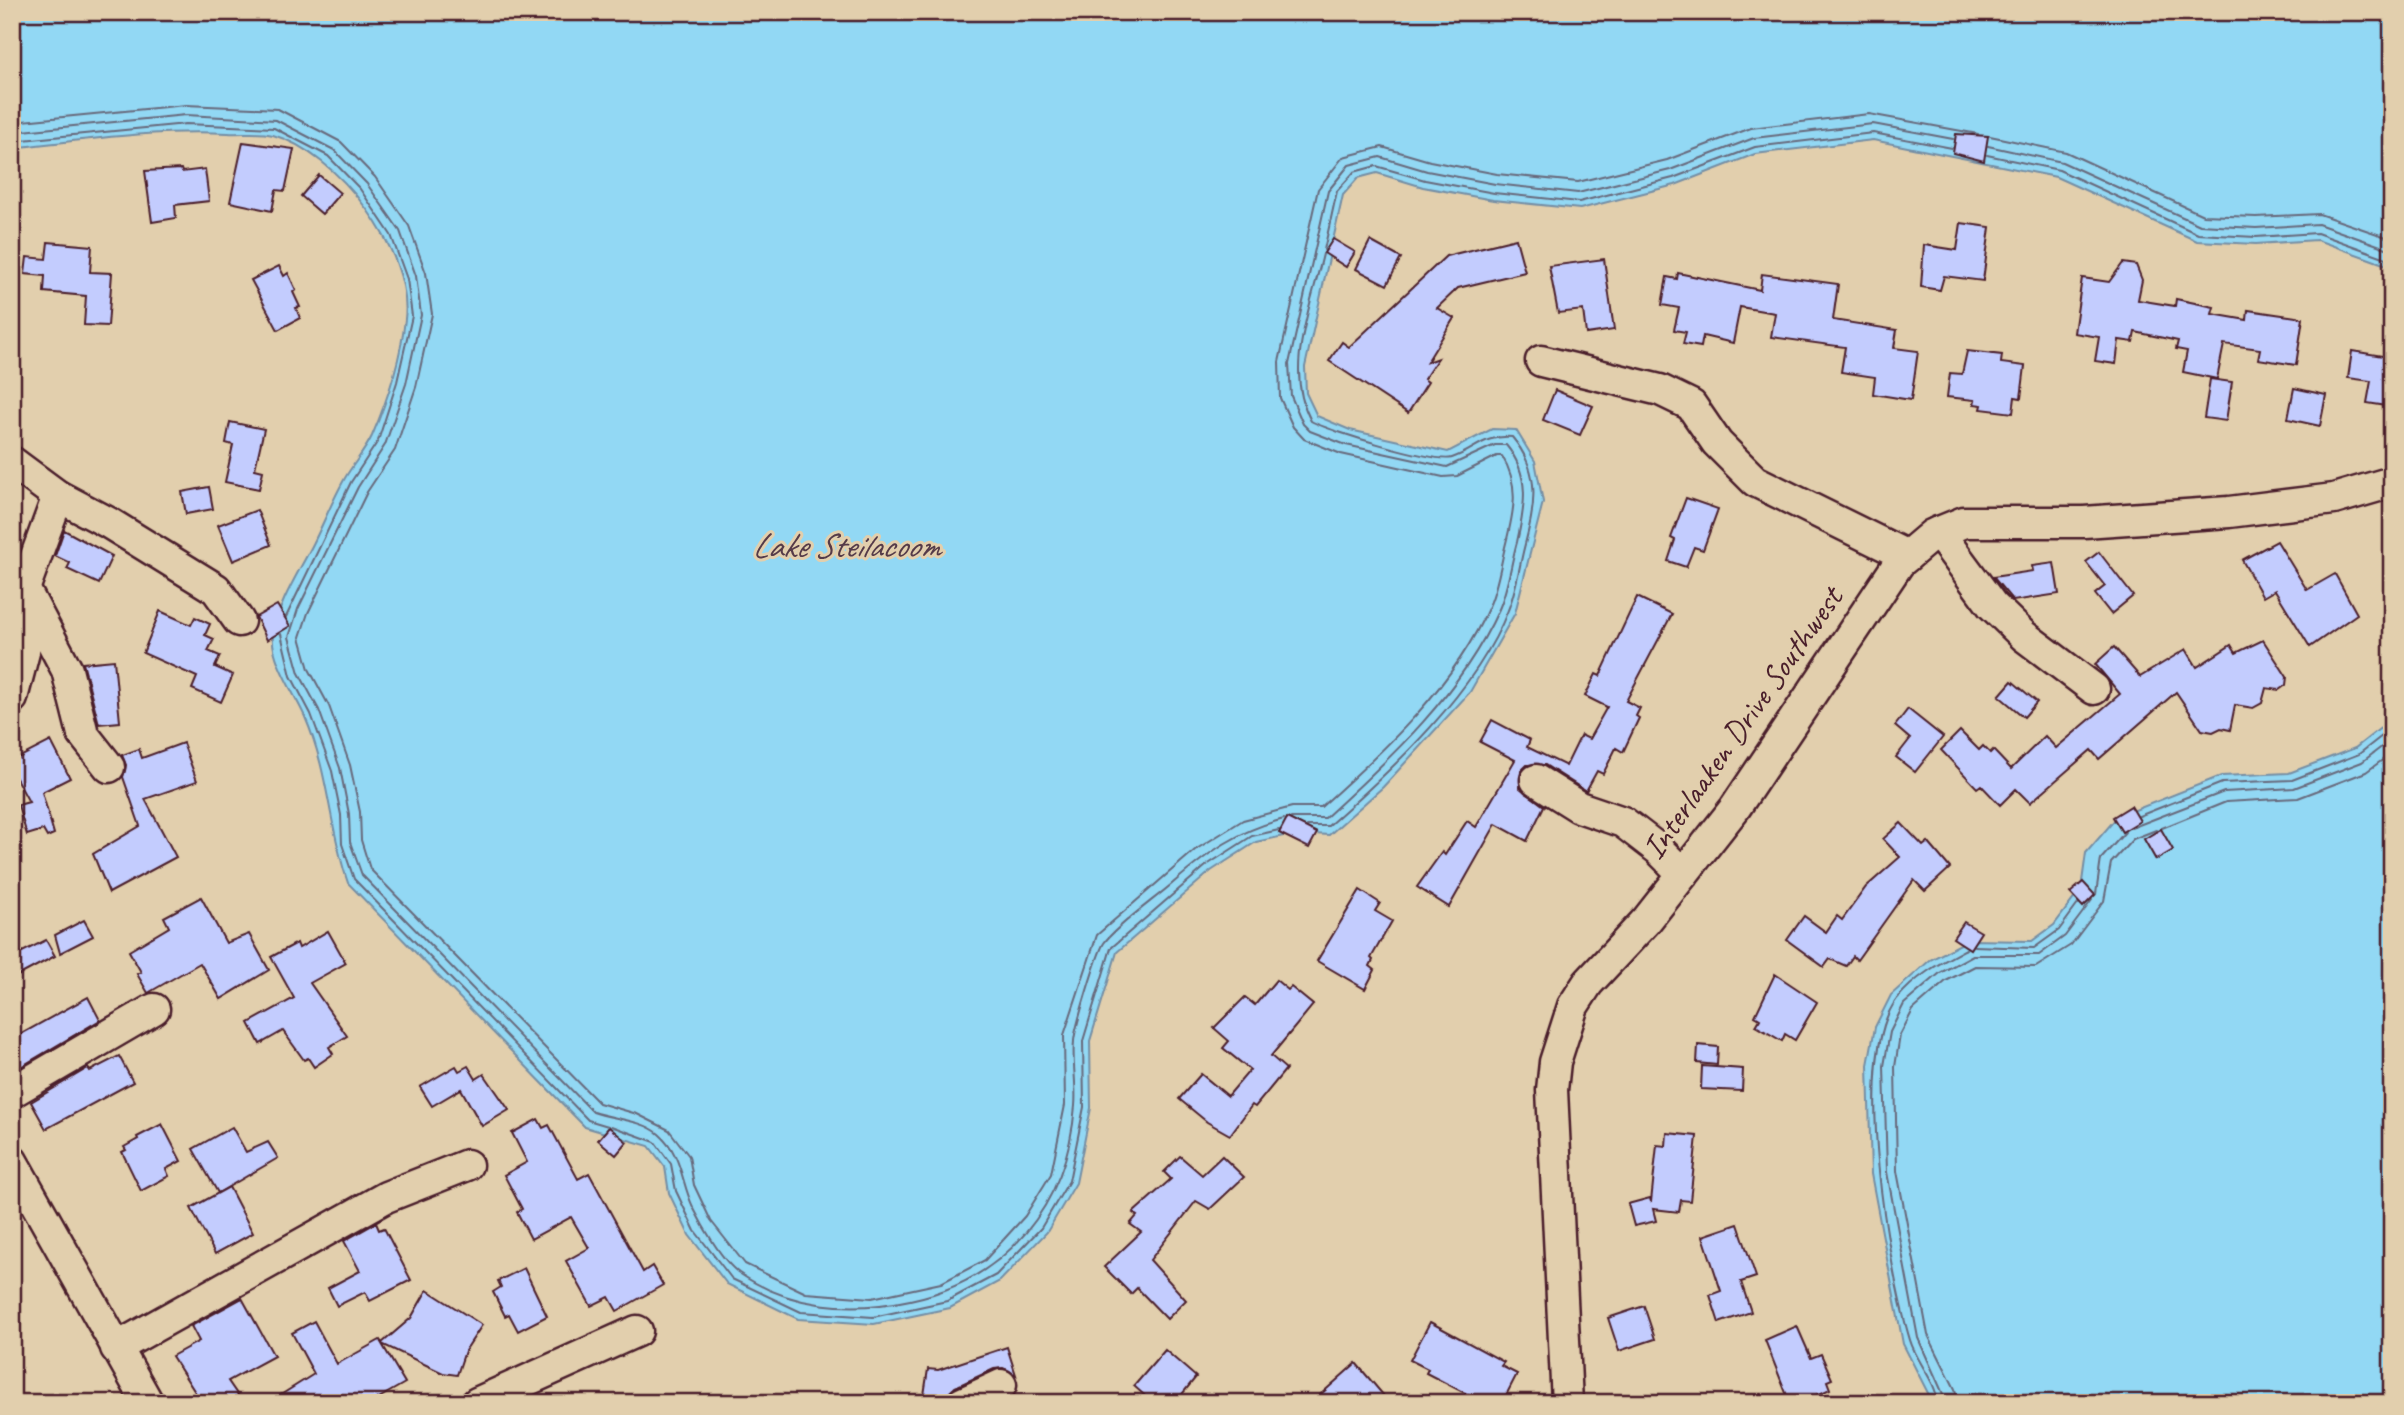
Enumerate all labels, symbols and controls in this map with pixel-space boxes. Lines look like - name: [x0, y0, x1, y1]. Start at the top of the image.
- water label: Lake Steilacoom: [752, 523, 943, 568]
- street label: Interlaaken Drive Southwest: [1632, 576, 1853, 867]

